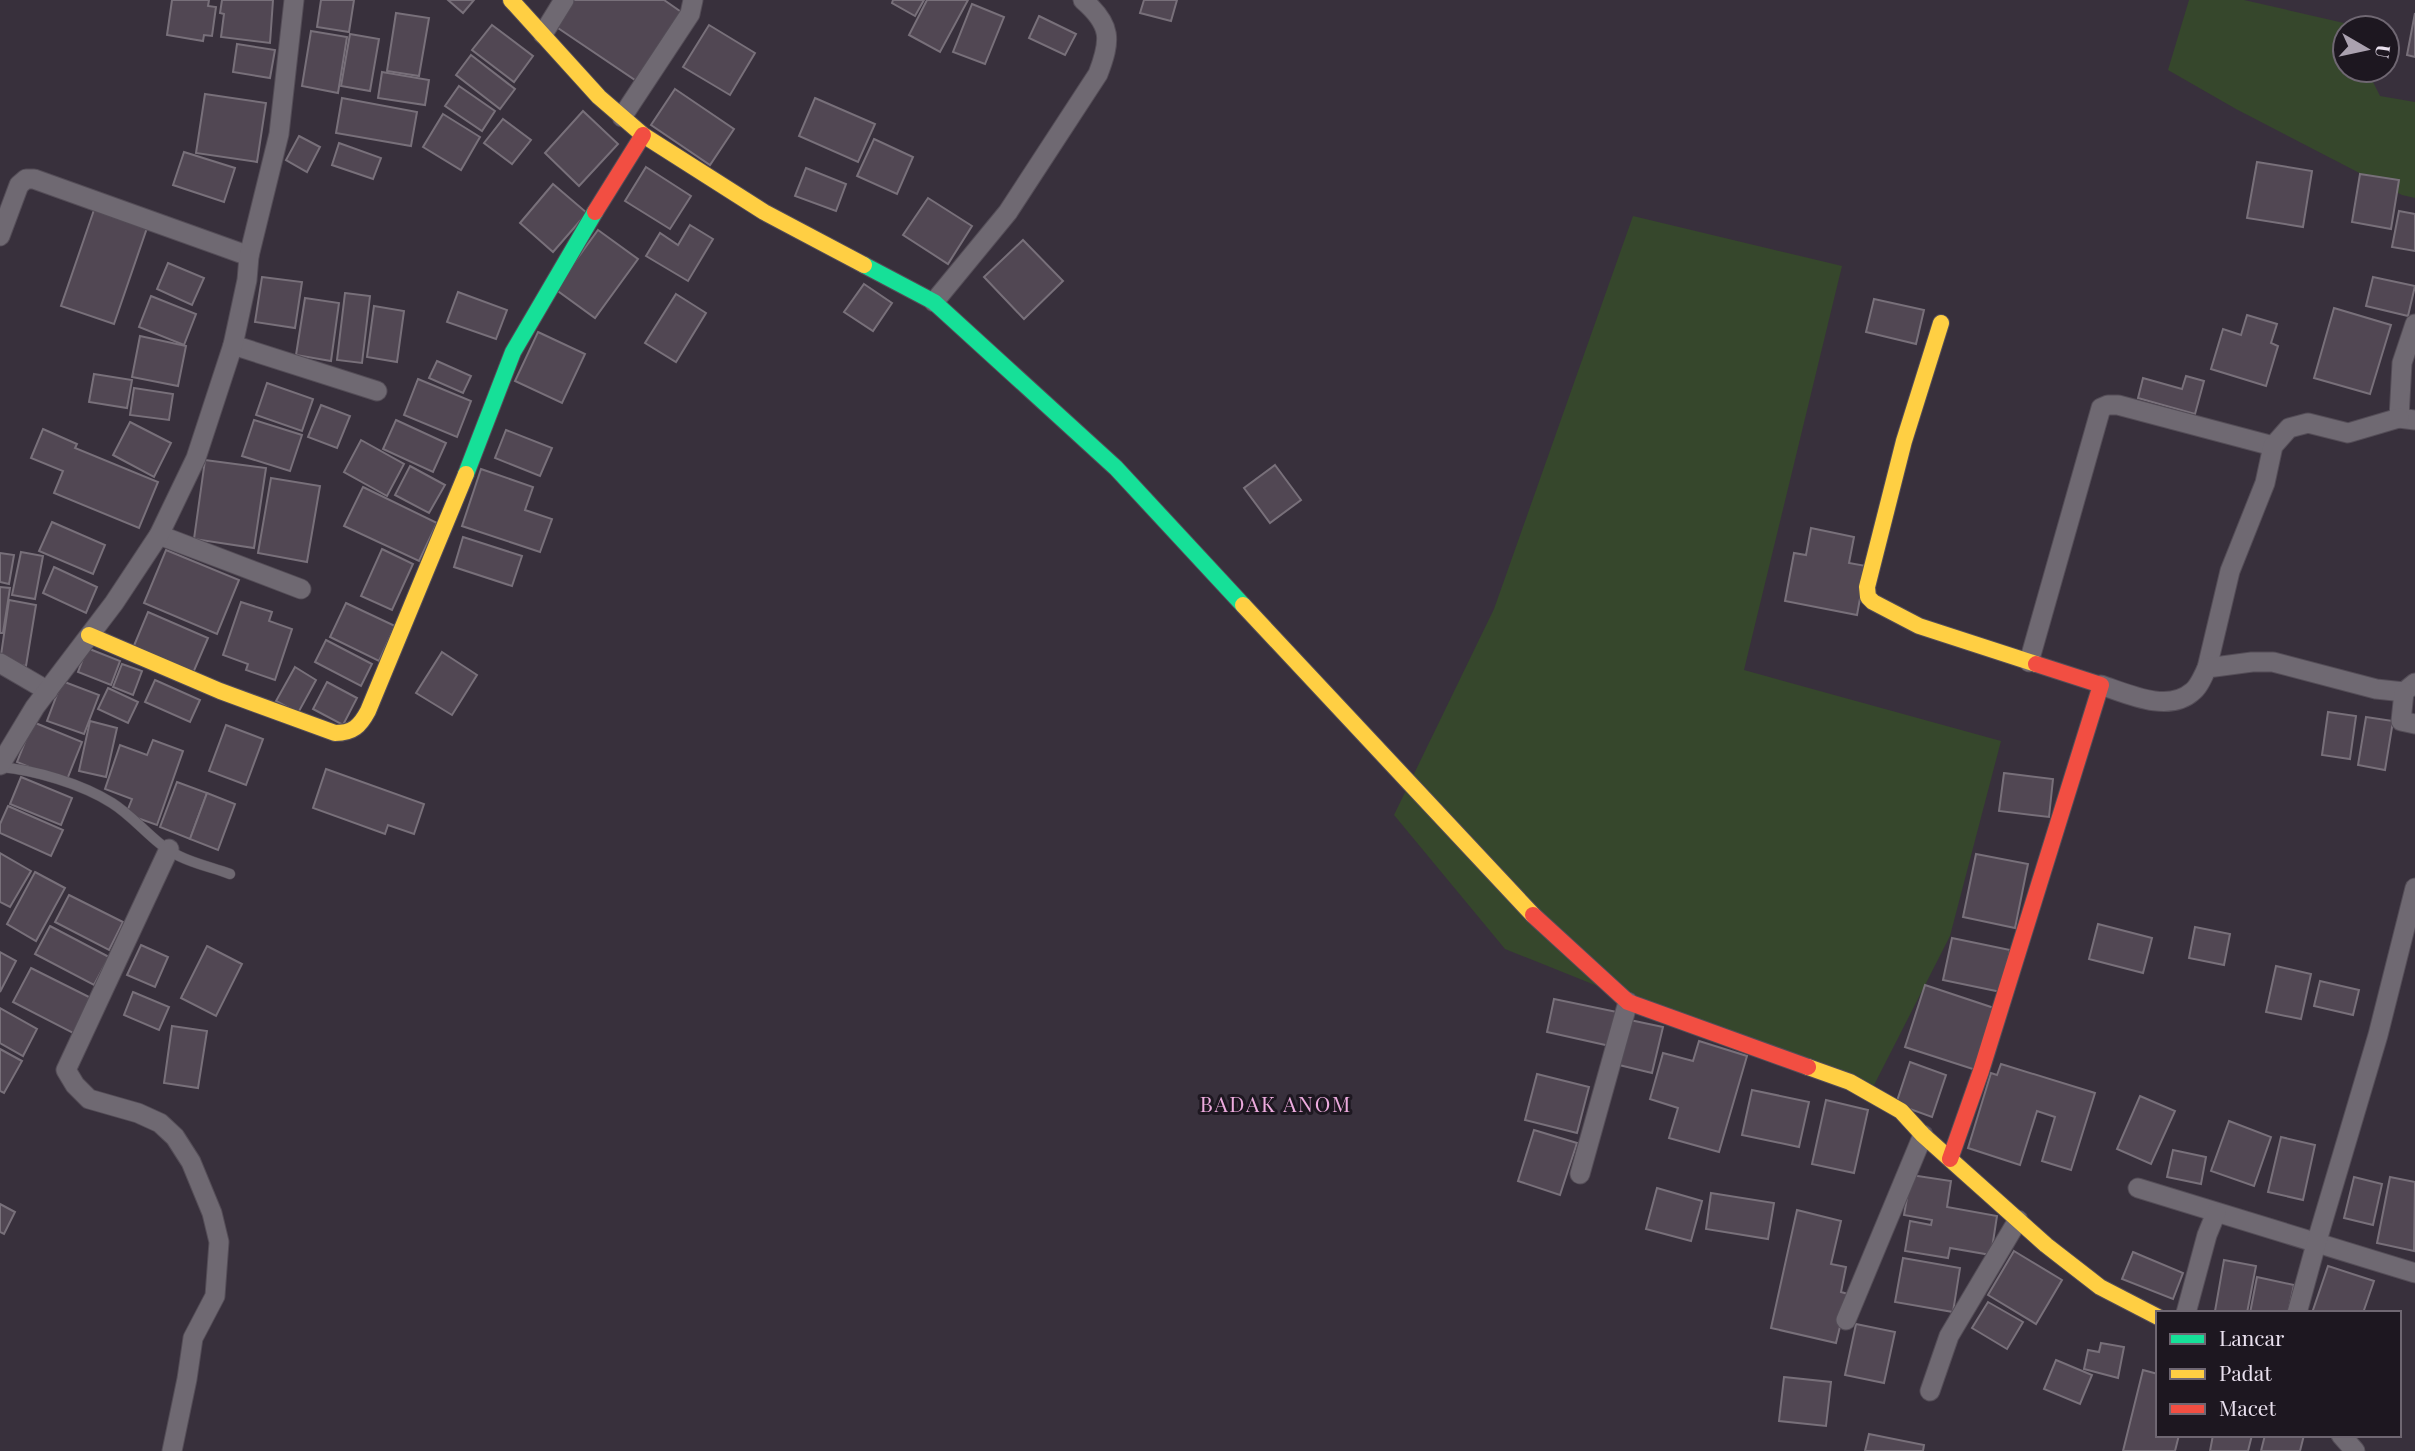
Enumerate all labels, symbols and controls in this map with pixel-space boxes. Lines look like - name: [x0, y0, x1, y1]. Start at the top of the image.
- north arrow: [2331, 14, 2401, 84]
- text: U: [2370, 43, 2398, 60]
- district label: BADAK ANOM: [1200, 1089, 1352, 1117]
- legend: [2156, 1311, 2401, 1437]
- text: Lancar: [2219, 1323, 2285, 1351]
- text: Padat: [2219, 1358, 2272, 1386]
- text: Macet: [2219, 1393, 2276, 1421]

